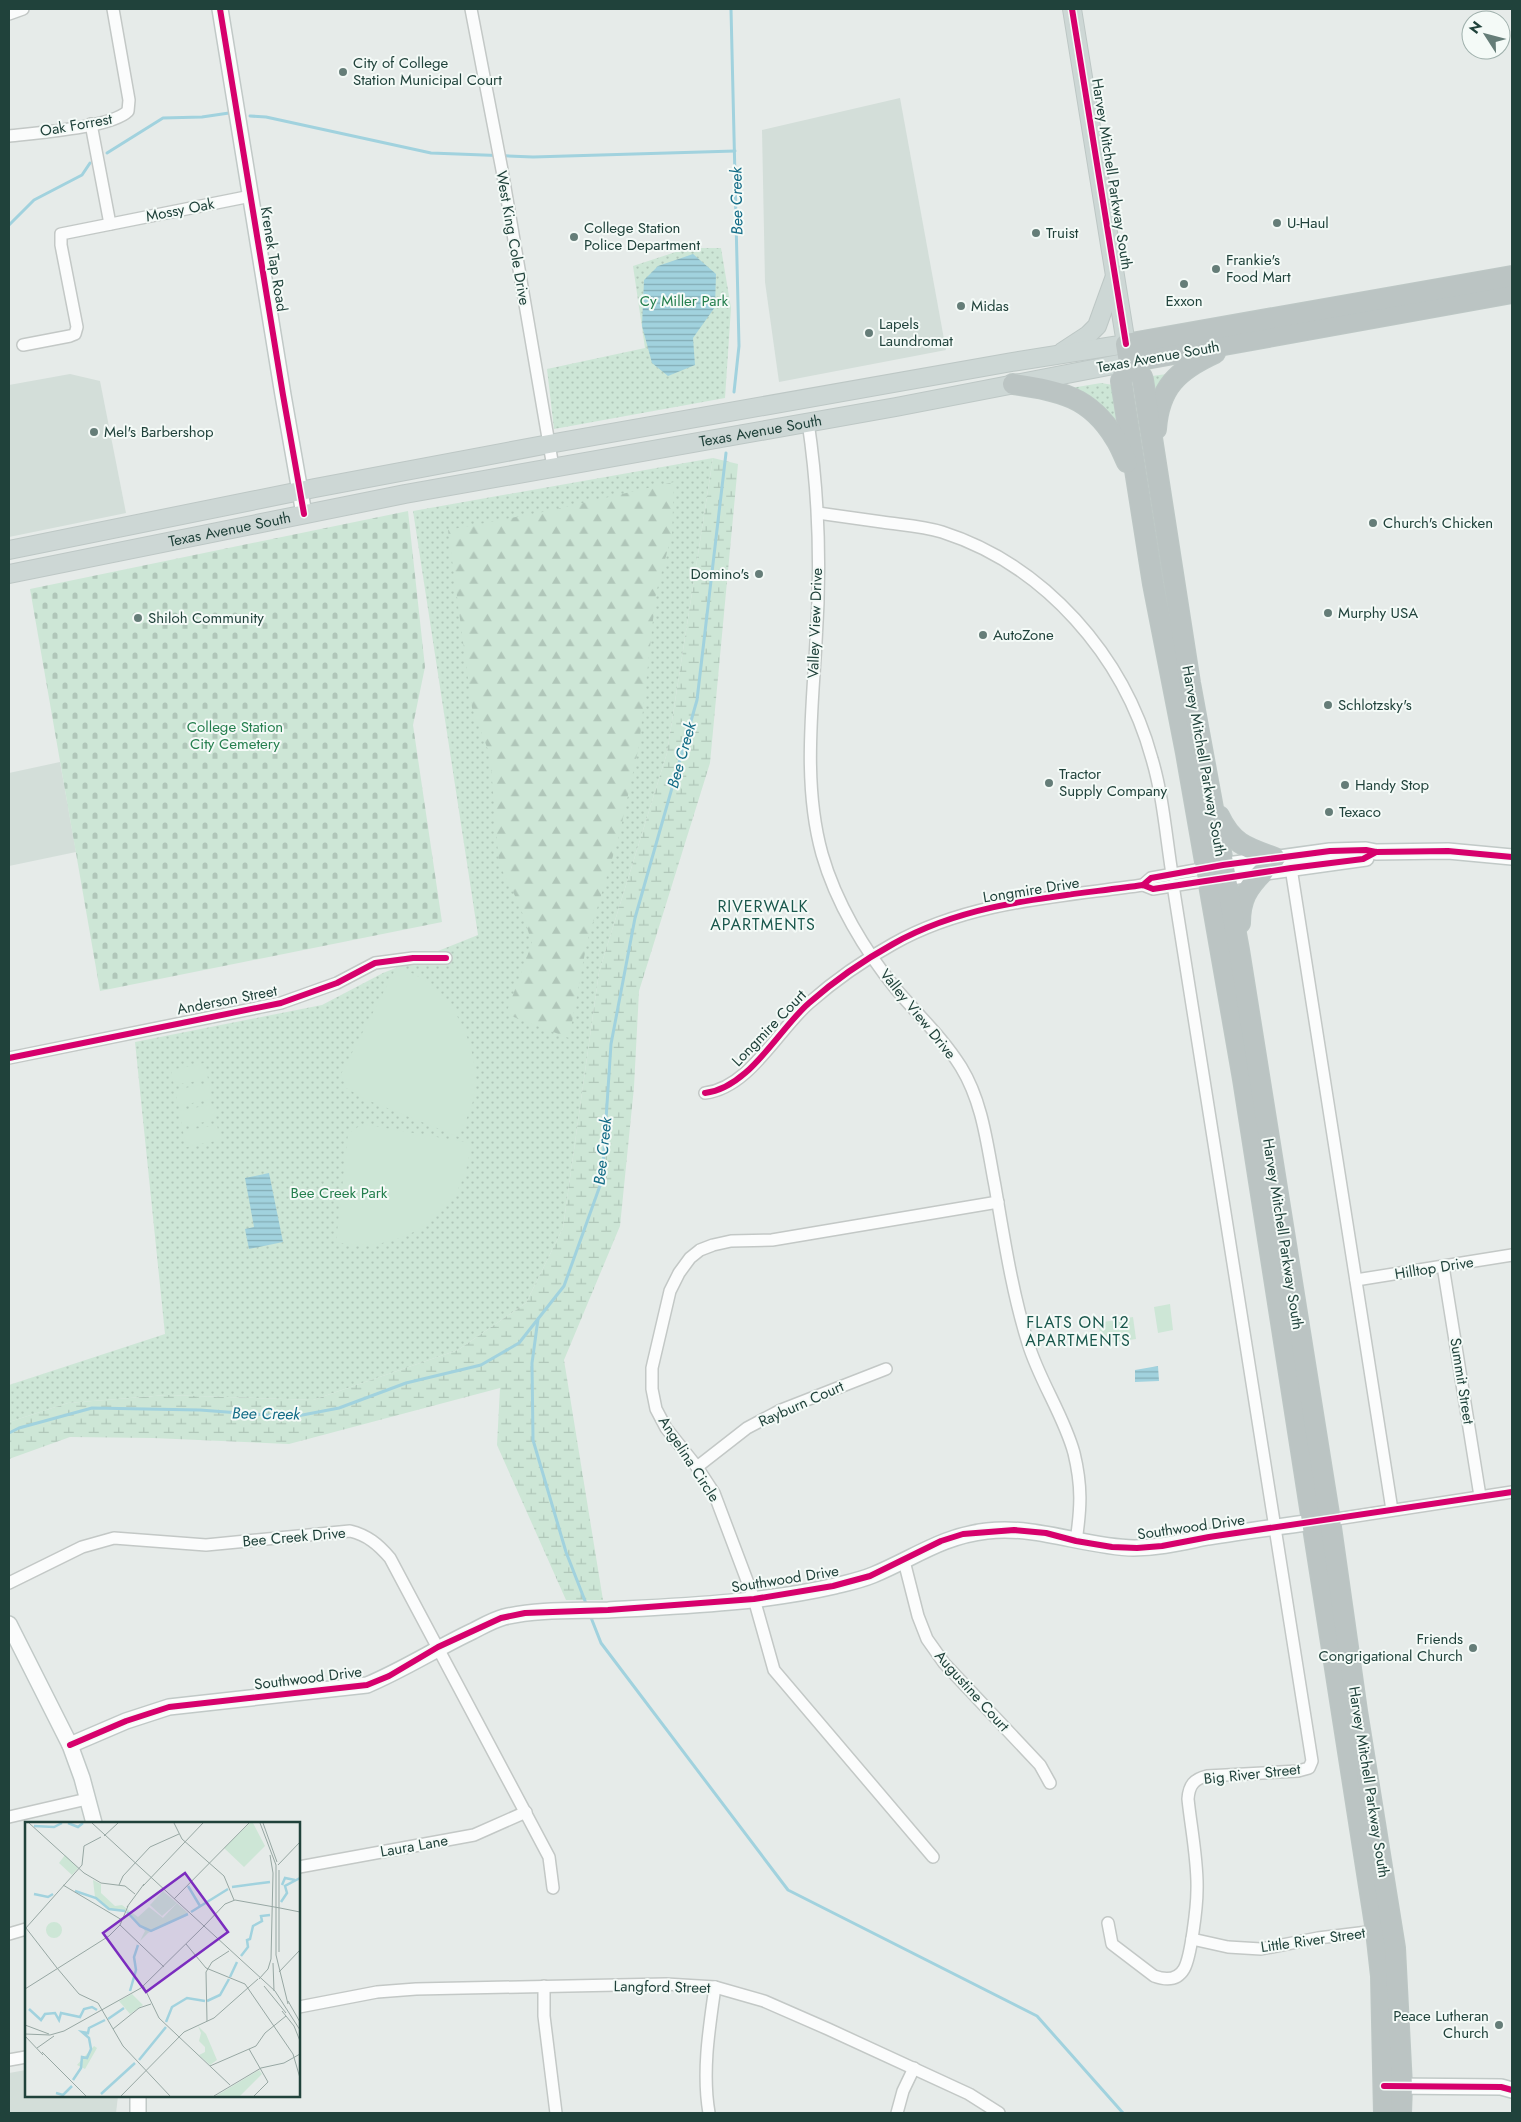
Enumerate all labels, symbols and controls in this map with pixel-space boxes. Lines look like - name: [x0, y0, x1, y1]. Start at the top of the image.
- north arrow: [1461, 10, 1511, 60]
- text: N: [1464, 17, 1487, 38]
- place label: City of College Station Municipal Court: [353, 52, 502, 91]
- marker: City of College Station Municipal Court: [337, 66, 349, 78]
- street label: Harvey Mitchell Parkway South: [1086, 77, 1138, 271]
- street label: Oak Forrest: [38, 108, 114, 142]
- water label: Bee Creek: [724, 166, 749, 235]
- street label: West King Cole Drive: [490, 169, 536, 307]
- street label: Mossy Oak: [144, 193, 216, 227]
- street label: Krenek Tap Road: [255, 205, 293, 313]
- place label: U-Haul: [1287, 212, 1329, 234]
- place label: College Station Police Department: [584, 217, 700, 256]
- marker: U-Haul: [1271, 217, 1283, 229]
- place label: Truist: [1046, 222, 1079, 244]
- marker: Truist: [1030, 227, 1042, 239]
- marker: College Station Police Department: [568, 231, 580, 243]
- place label: Frankie's Food Mart: [1226, 249, 1291, 288]
- marker: Frankie's Food Mart: [1210, 263, 1222, 275]
- marker: Exxon: [1178, 278, 1190, 290]
- park label: Cy Miller Park: [640, 290, 729, 312]
- place label: Exxon: [1165, 290, 1203, 312]
- place label: Midas: [971, 295, 1009, 317]
- marker: Midas: [955, 300, 967, 312]
- place label: Lapels Laundromat: [879, 313, 953, 352]
- marker: Lapels Laundromat: [863, 327, 875, 339]
- street label: Texas Avenue South: [1095, 335, 1221, 379]
- street label: Texas Avenue South: [697, 409, 824, 453]
- place label: Mel's Barbershop: [104, 421, 214, 443]
- marker: Mel's Barbershop: [88, 426, 100, 438]
- street label: Texas Avenue South: [166, 506, 293, 553]
- place label: Church's Chicken: [1383, 512, 1493, 534]
- marker: Church's Chicken: [1367, 517, 1379, 529]
- place label: Domino's: [691, 563, 749, 585]
- street label: Valley View Drive: [802, 567, 828, 679]
- marker: Domino's: [753, 568, 765, 580]
- place label: Murphy USA: [1338, 602, 1418, 624]
- place label: Shiloh Community: [148, 607, 264, 629]
- marker: Murphy USA: [1322, 607, 1334, 619]
- marker: Shiloh Community: [132, 612, 144, 624]
- place label: AutoZone: [993, 624, 1054, 646]
- marker: AutoZone: [977, 629, 989, 641]
- street label: Harvey Mitchell Parkway South: [1176, 664, 1232, 858]
- place label: Schlotzsky's: [1338, 694, 1412, 716]
- marker: Schlotzsky's: [1322, 699, 1334, 711]
- park label: College Station City Cemetery: [187, 716, 283, 755]
- water label: Bee Creek: [661, 718, 702, 791]
- place label: Tractor Supply Company: [1059, 763, 1167, 802]
- place label: Handy Stop: [1355, 774, 1429, 796]
- marker: Tractor Supply Company: [1043, 777, 1055, 789]
- marker: Handy Stop: [1339, 779, 1351, 791]
- place label: Texaco: [1339, 801, 1381, 823]
- marker: Texaco: [1323, 806, 1335, 818]
- street label: Longmire Drive: [981, 871, 1081, 908]
- district label: RIVERWALK APARTMENTS: [710, 895, 816, 936]
- street label: Valley View Drive: [875, 964, 961, 1064]
- street label: Anderson Street: [175, 979, 279, 1020]
- street label: Longmire Court: [727, 984, 812, 1071]
- water label: Bee Creek: [588, 1115, 618, 1186]
- street label: Harvey Mitchell Parkway South: [1257, 1137, 1309, 1331]
- park label: Bee Creek Park: [291, 1182, 388, 1204]
- street label: Hilltop Drive: [1393, 1251, 1475, 1285]
- district label: FLATS ON 12 APARTMENTS: [1025, 1311, 1131, 1352]
- street label: Summit Street: [1444, 1336, 1480, 1426]
- street label: Rayburn Court: [755, 1375, 847, 1433]
- water label: Bee Creek: [232, 1401, 301, 1426]
- street label: Angelina Circle: [653, 1412, 725, 1506]
- street label: Southwood Drive: [1136, 1509, 1246, 1545]
- street label: Bee Creek Drive: [242, 1522, 347, 1552]
- street label: Southwood Drive: [730, 1560, 841, 1598]
- place label: Friends Congrigational Church: [1319, 1628, 1463, 1667]
- marker: Friends Congrigational Church: [1467, 1642, 1479, 1654]
- street label: Augustine Court: [929, 1646, 1015, 1737]
- street label: Southwood Drive: [253, 1660, 363, 1696]
- street label: Harvey Mitchell Parkway South: [1343, 1685, 1395, 1879]
- street label: Big River Street: [1203, 1758, 1302, 1790]
- inset map: [25, 1822, 300, 2097]
- street label: Laura Lane: [378, 1829, 450, 1863]
- street label: Little River Street: [1259, 1922, 1367, 1958]
- street label: Langford Street: [613, 1975, 711, 1999]
- place label: Peace Lutheran Church: [1393, 2005, 1489, 2044]
- marker: Peace Lutheran Church: [1493, 2019, 1505, 2031]

